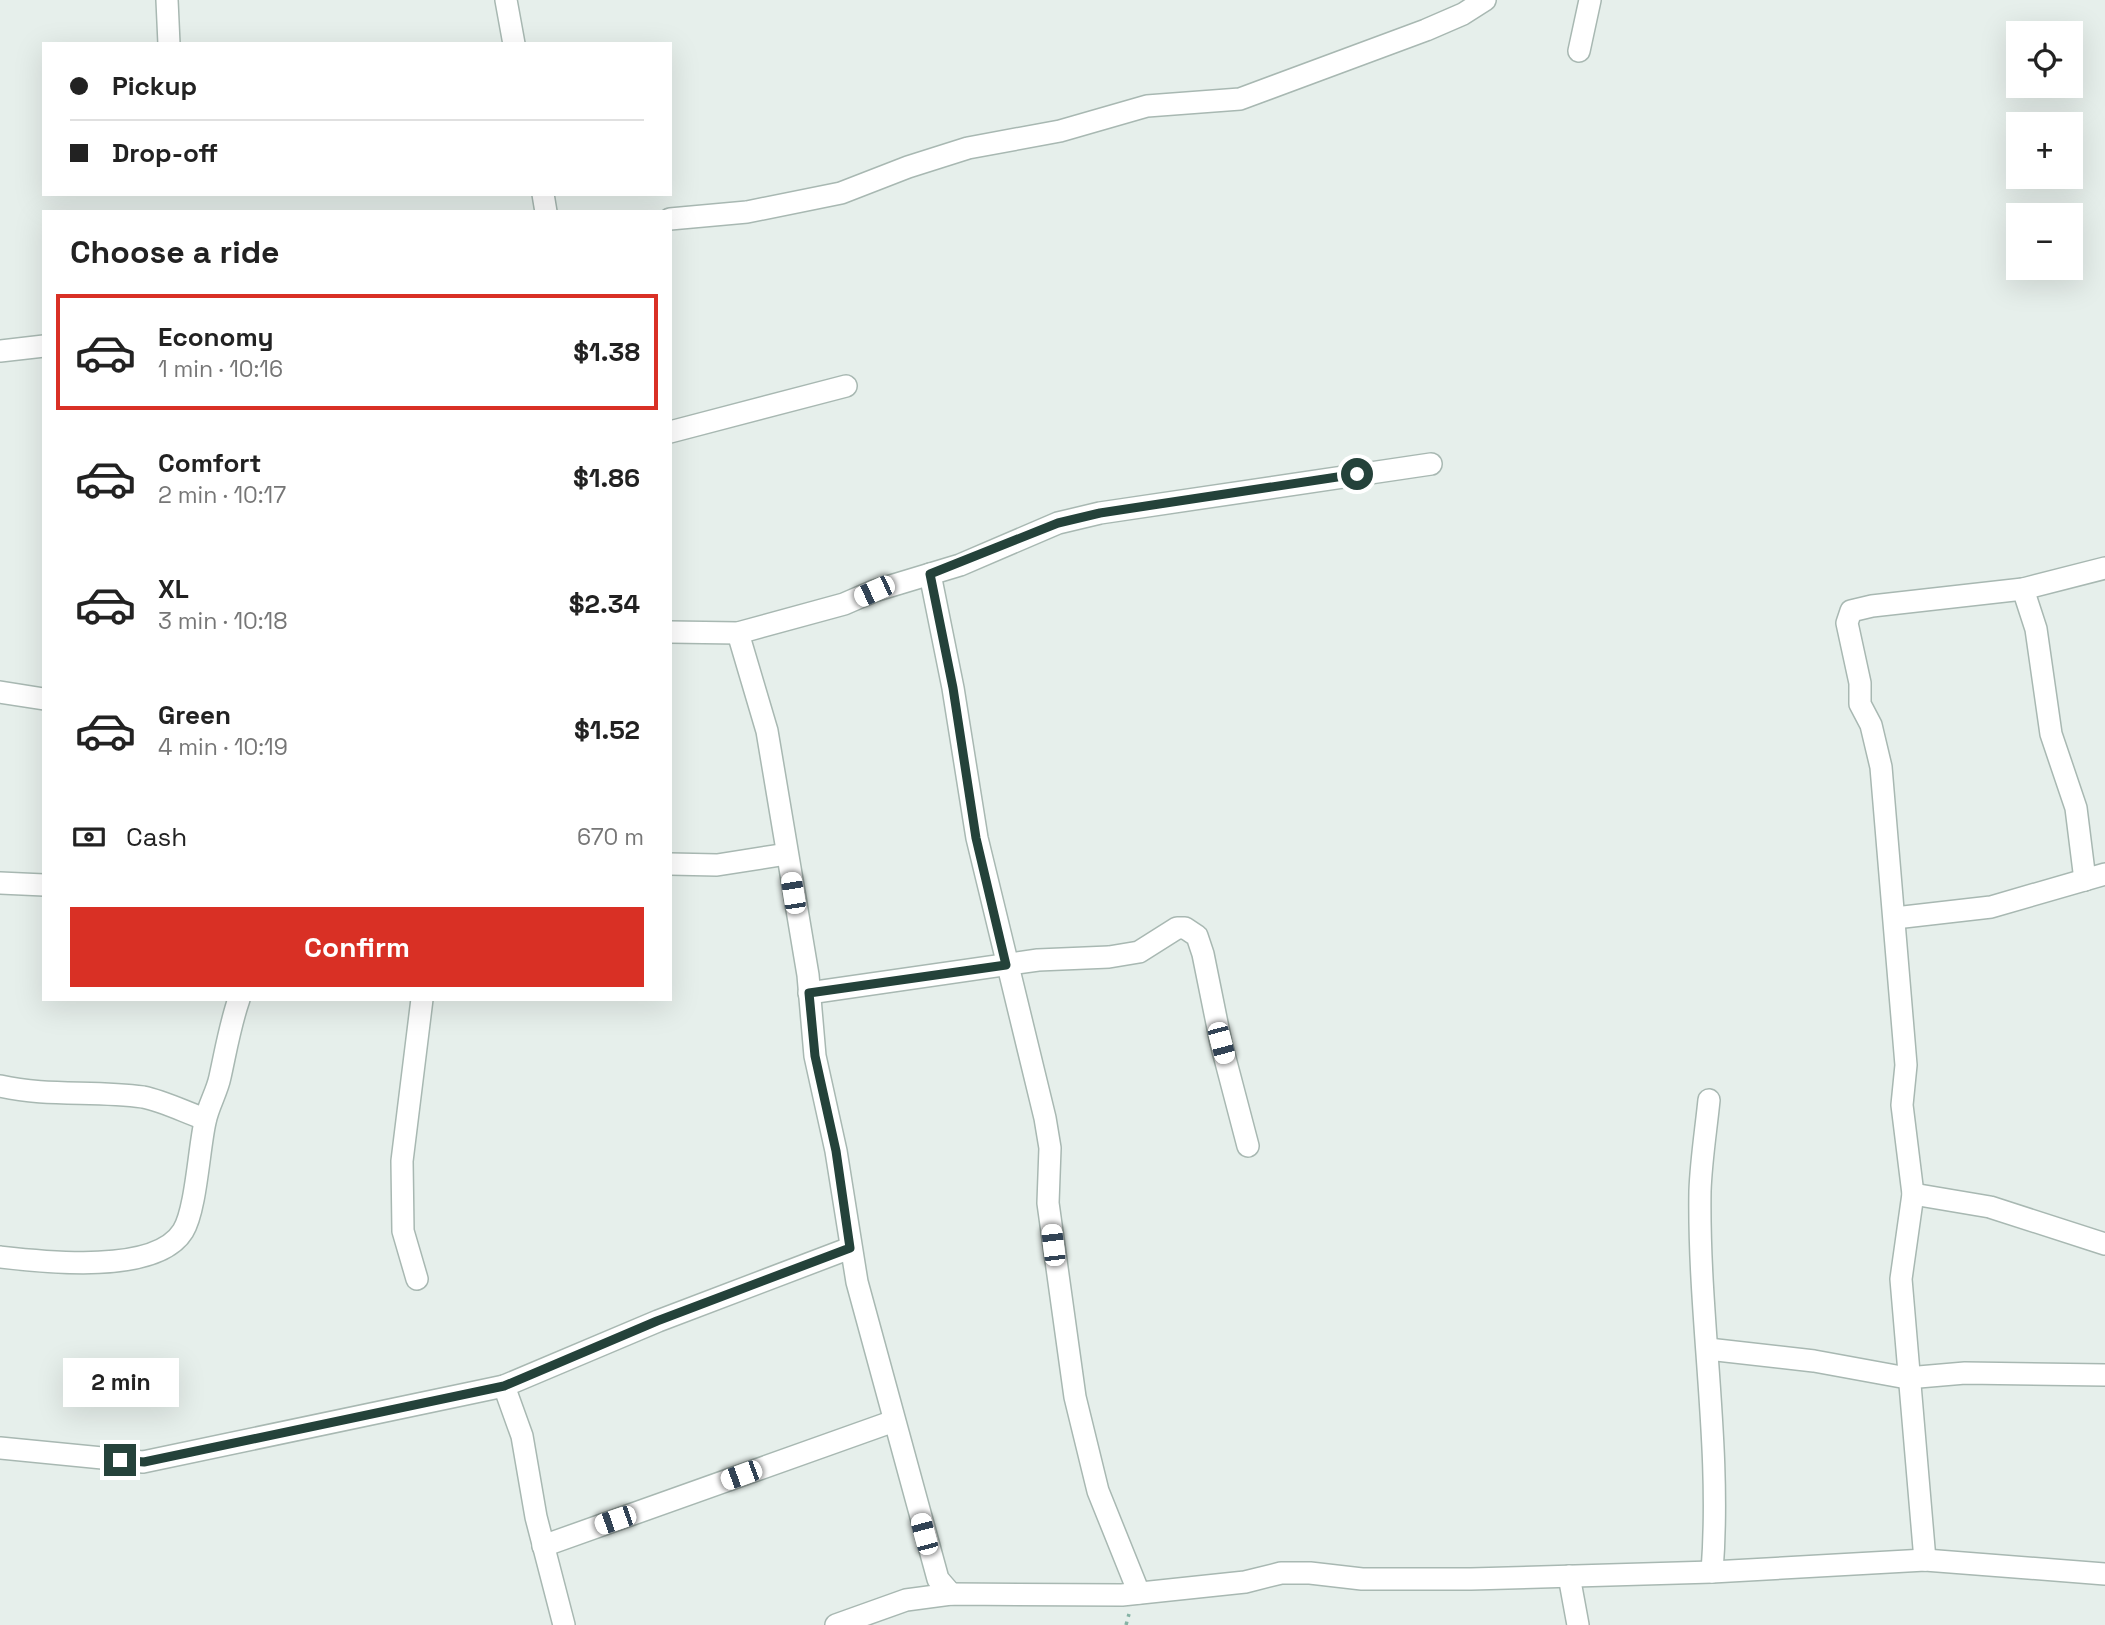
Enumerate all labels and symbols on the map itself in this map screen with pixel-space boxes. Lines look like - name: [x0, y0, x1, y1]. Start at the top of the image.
- route start: [1341, 458, 1373, 490]
- car: [851, 573, 898, 609]
- car: [780, 871, 807, 915]
- car: [1206, 1020, 1237, 1066]
- car: [1041, 1223, 1066, 1267]
- callout: 2 min: [62, 1358, 178, 1408]
- route end: [104, 1444, 136, 1476]
- car: [718, 1458, 765, 1492]
- car: [592, 1503, 639, 1537]
- car: [909, 1511, 940, 1557]

